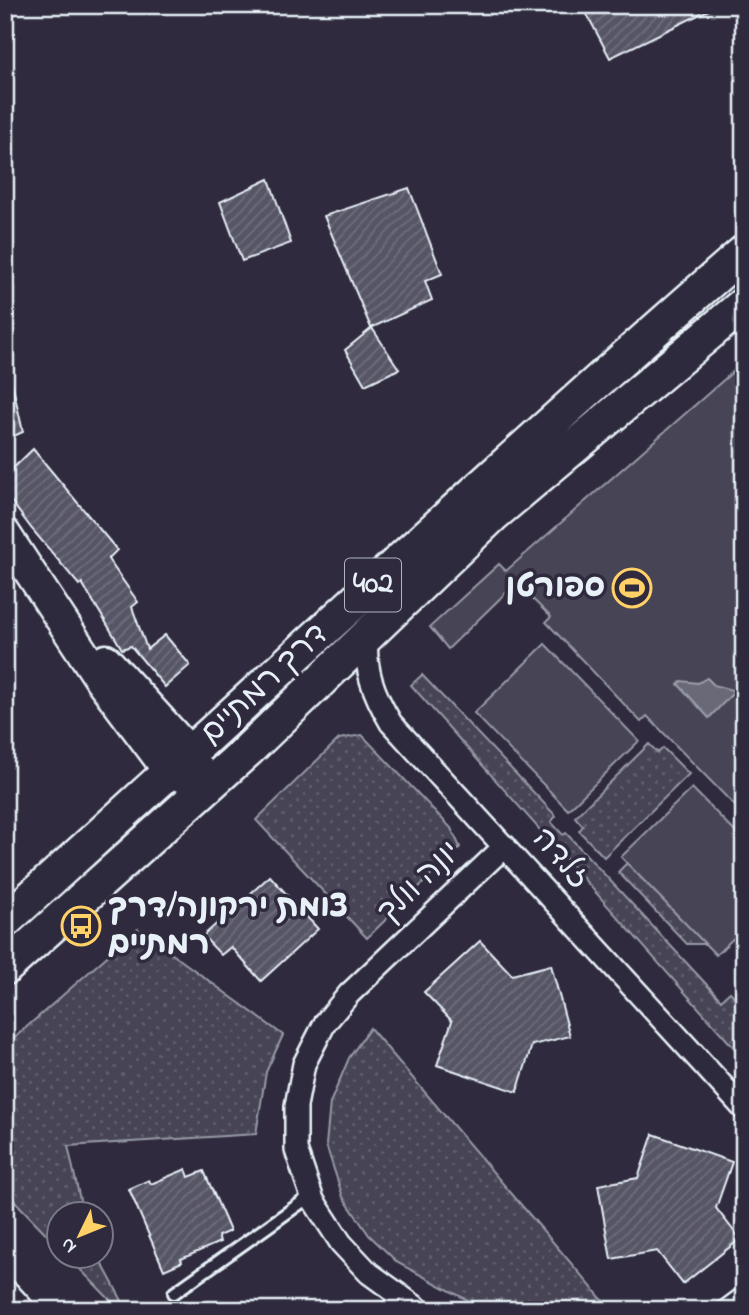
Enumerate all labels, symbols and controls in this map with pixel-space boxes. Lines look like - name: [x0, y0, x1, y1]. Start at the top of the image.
- road number: 402: [345, 558, 401, 612]
- place label: ספורטן: [506, 565, 605, 612]
- sports icon: ספורטן: [611, 567, 653, 609]
- street label: דרך רמתיים: [190, 613, 340, 757]
- street label: זלדה: [520, 818, 600, 900]
- street label: יונה וולך: [367, 831, 473, 935]
- place label: צומת ירקונה/דרך רמתיים: [108, 885, 348, 969]
- bus stop icon: צומת ירקונה/דרך רמתיים: [60, 905, 102, 947]
- north arrow: [46, 1200, 116, 1270]
- text: N: [55, 1231, 84, 1259]

